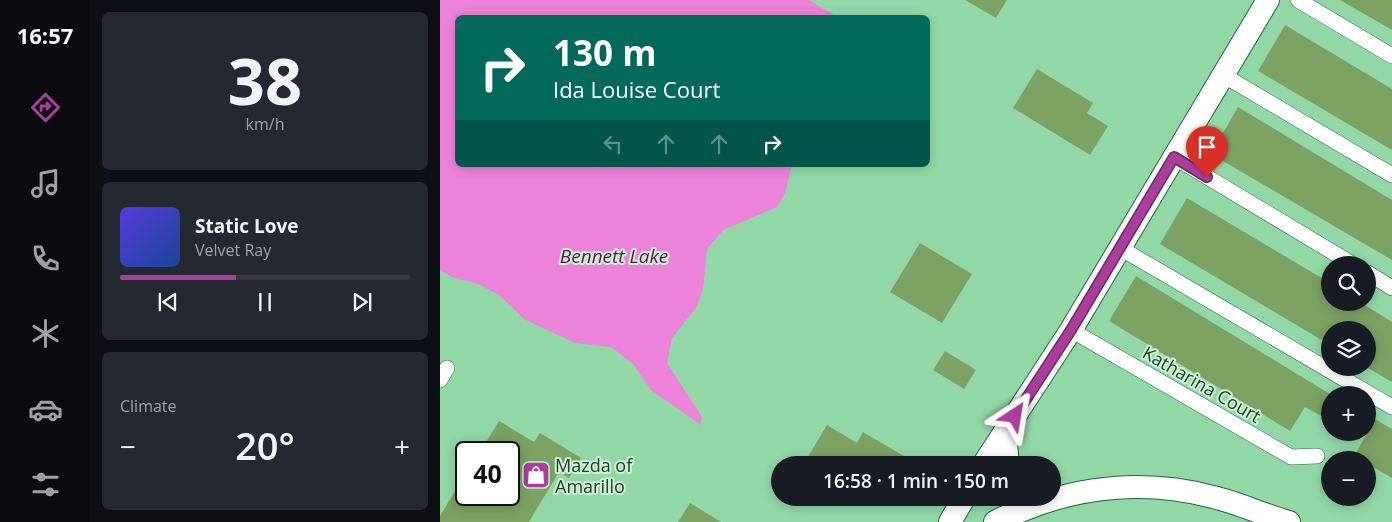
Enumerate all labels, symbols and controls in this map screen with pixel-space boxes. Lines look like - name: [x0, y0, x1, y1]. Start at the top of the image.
- text: 16:57: [17, 20, 73, 50]
- text: 130 m: [553, 29, 657, 76]
- icon: right: [470, 35, 535, 100]
- text: 38: [228, 36, 302, 124]
- text: Ida Louise Court: [553, 74, 720, 104]
- icon: directions: [28, 90, 63, 125]
- text: km/h: [246, 113, 284, 135]
- pin: [1186, 126, 1228, 177]
- icon: left: [599, 130, 627, 158]
- icon: ahead: [652, 130, 680, 158]
- icon: ahead: [705, 130, 733, 158]
- icon: right: [758, 130, 786, 158]
- icon: arrive: [1193, 133, 1221, 161]
- icon: music: [28, 166, 63, 201]
- text: Static Love: [195, 213, 298, 239]
- text: Velvet Ray: [195, 239, 271, 261]
- icon: phone: [28, 241, 63, 276]
- water label: Bennett Lake: [560, 243, 668, 269]
- map controls: [1321, 256, 1376, 506]
- button: search: [1321, 256, 1376, 311]
- icon: previous: [154, 288, 182, 316]
- icon: pause: [251, 288, 279, 316]
- icon: next: [348, 288, 376, 316]
- icon: climate: [28, 316, 63, 351]
- button: layers: [1321, 321, 1376, 376]
- street label: Katharina Court: [1138, 340, 1266, 428]
- button: +: [1321, 386, 1376, 441]
- position arrow: [988, 389, 1040, 441]
- icon: car: [28, 392, 63, 427]
- text: Climate: [120, 395, 177, 417]
- text: 20°: [235, 419, 295, 471]
- text: −: [120, 427, 136, 465]
- text: +: [394, 427, 410, 465]
- speed limit sign: 40: [455, 441, 520, 506]
- button: −: [1321, 451, 1376, 506]
- place label: Mazda of Amarillo: [555, 453, 633, 498]
- shop icon: Mazda of Amarillo: [521, 460, 551, 490]
- icon: filters: [28, 467, 63, 502]
- text: 16:58 · 1 min · 150 m: [823, 468, 1009, 494]

